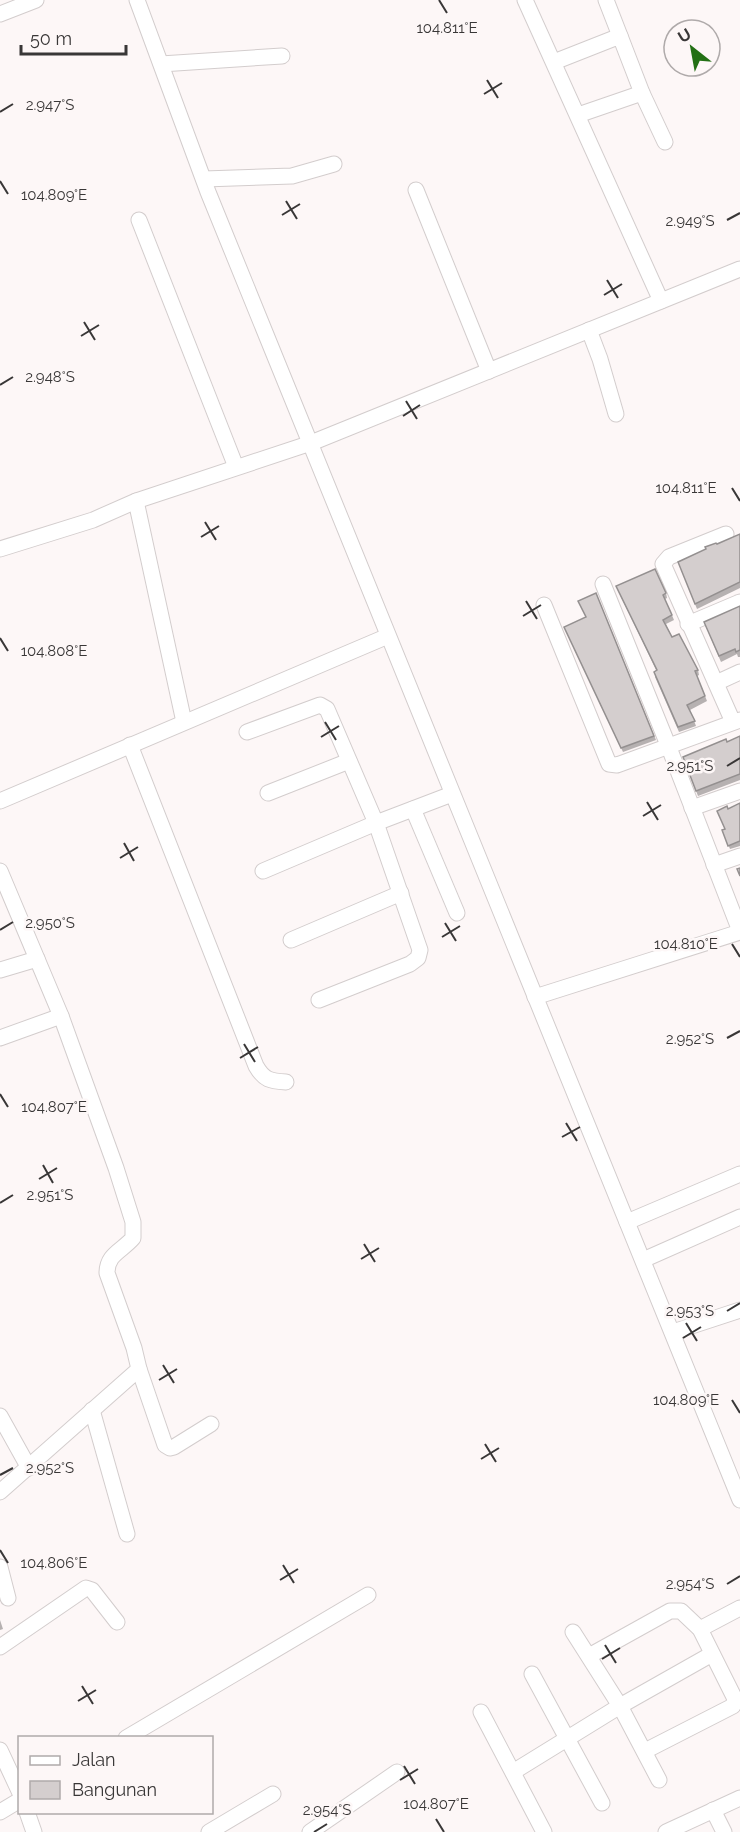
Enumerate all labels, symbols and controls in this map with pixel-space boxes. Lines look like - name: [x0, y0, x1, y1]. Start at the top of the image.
- scale bar: [21, 18, 126, 56]
- north arrow: [662, 18, 722, 78]
- text: 104.811°E: [416, 19, 478, 37]
- text: U: [674, 24, 695, 47]
- text: 50 m: [30, 28, 72, 49]
- text: 2.947°S: [26, 96, 74, 114]
- text: 104.809°E: [21, 186, 87, 204]
- text: 2.949°S: [666, 212, 715, 230]
- text: 2.948°S: [25, 368, 75, 386]
- text: 104.811°E: [655, 479, 717, 497]
- text: 104.808°E: [21, 642, 87, 660]
- text: 2.951°S: [667, 757, 713, 775]
- text: 2.950°S: [25, 914, 75, 932]
- text: 104.810°E: [654, 935, 718, 953]
- text: 2.952°S: [666, 1030, 714, 1048]
- text: 104.807°E: [21, 1098, 87, 1116]
- text: 2.951°S: [27, 1186, 73, 1204]
- text: 2.953°S: [666, 1302, 714, 1320]
- text: 104.809°E: [653, 1391, 719, 1409]
- text: 2.952°S: [26, 1459, 74, 1477]
- text: 104.806°E: [21, 1554, 87, 1572]
- text: 2.954°S: [666, 1575, 714, 1593]
- legend: [18, 1736, 213, 1814]
- text: Jalan: [72, 1749, 116, 1770]
- text: Bangunan: [72, 1779, 157, 1800]
- text: 104.807°E: [403, 1795, 469, 1813]
- text: 2.954°S: [303, 1801, 351, 1819]

